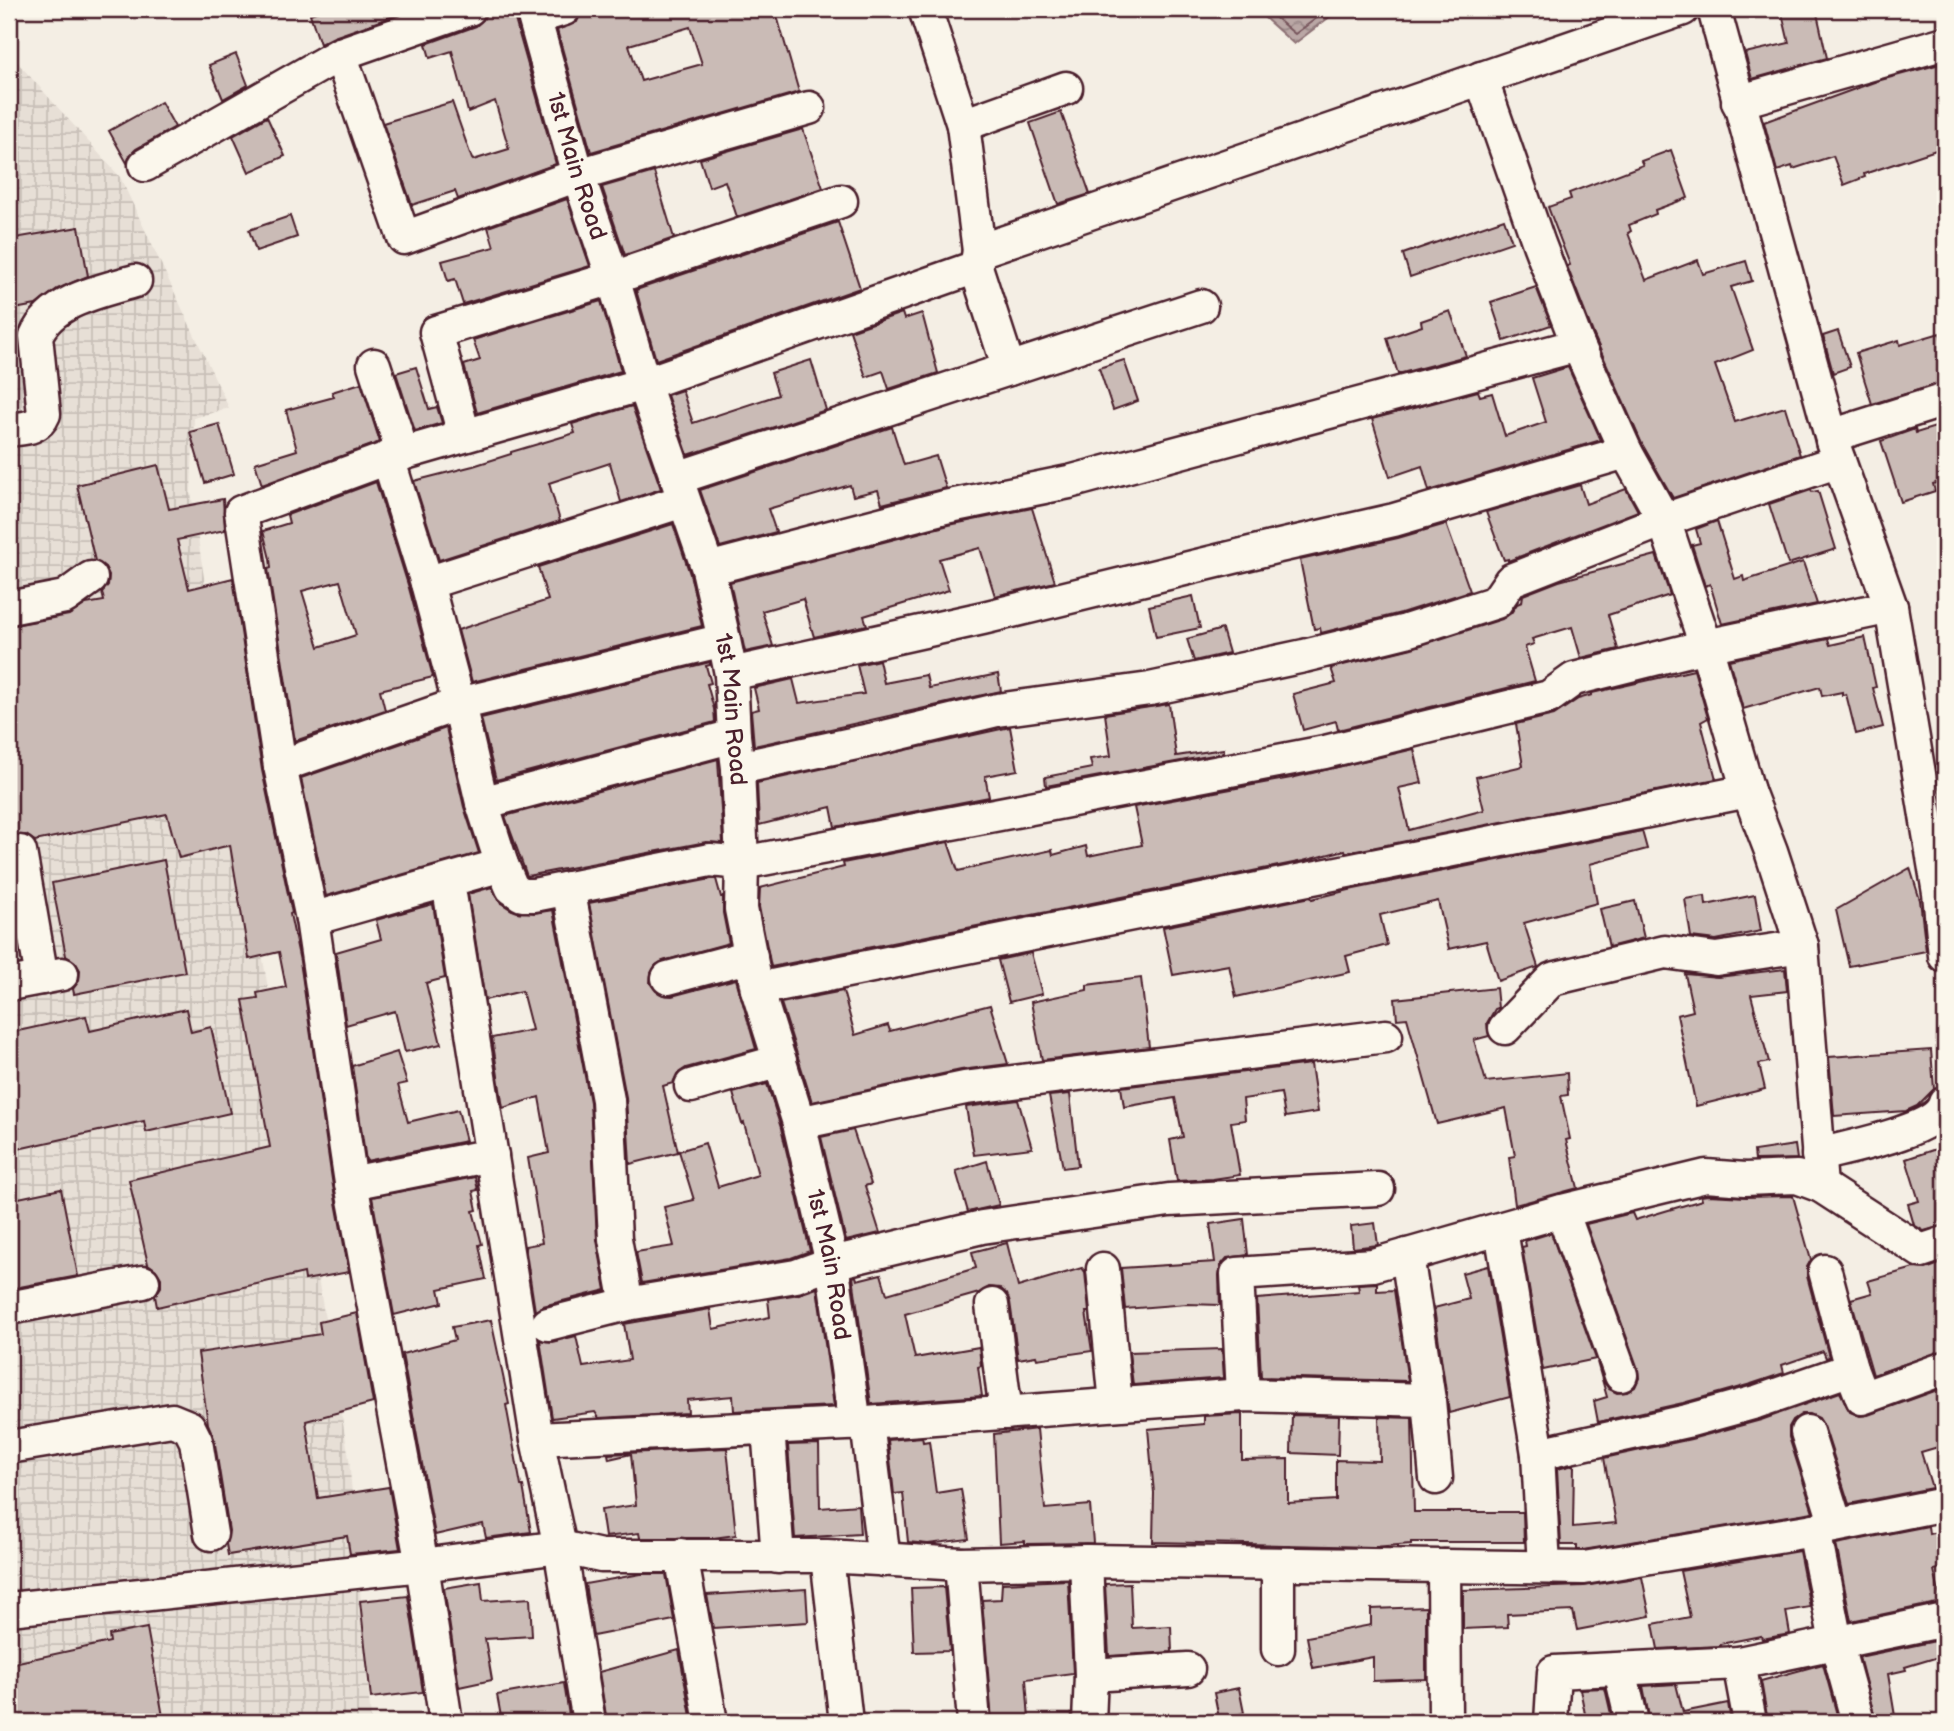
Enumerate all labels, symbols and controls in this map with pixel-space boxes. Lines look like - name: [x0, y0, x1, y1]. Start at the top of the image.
- street label: 1st Main Road: [541, 88, 613, 243]
- street label: 1st Main Road: [708, 630, 753, 786]
- street label: 1st Main Road: [801, 1186, 857, 1342]

